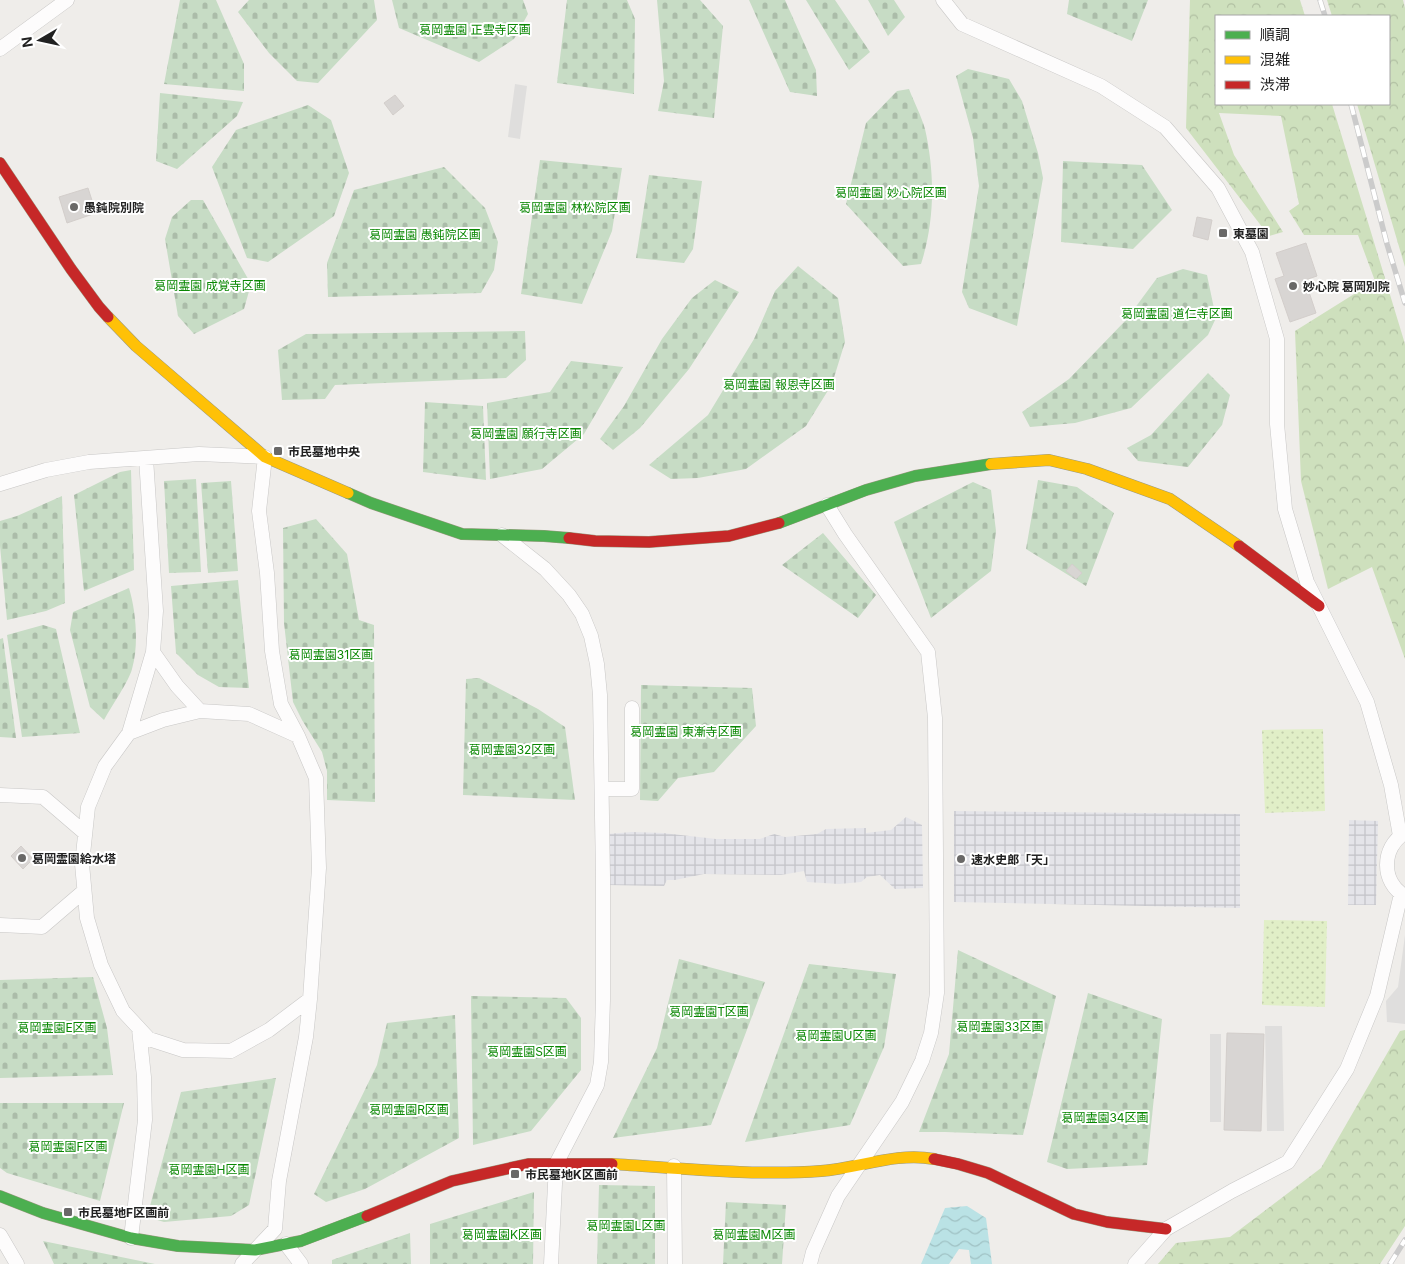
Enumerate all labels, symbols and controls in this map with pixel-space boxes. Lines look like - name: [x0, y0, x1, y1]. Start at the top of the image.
- north arrow: [15, 15, 65, 65]
- legend: [1215, 15, 1390, 105]
- park label: 葛岡霊園 正雲寺区画: [419, 22, 531, 37]
- text: 順調: [1260, 25, 1290, 44]
- text: N: [17, 36, 36, 49]
- text: 混雑: [1260, 50, 1290, 69]
- text: 渋滞: [1260, 75, 1290, 94]
- park label: 葛岡霊園 妙心院区画: [835, 185, 947, 200]
- place label: 愚鈍院別院: [84, 200, 144, 215]
- park label: 葛岡霊園 林松院区画: [519, 200, 631, 215]
- marker: 愚鈍院別院: [68, 201, 80, 213]
- place label: 東墓園: [1233, 226, 1269, 241]
- park label: 葛岡霊園 愚鈍院区画: [369, 227, 481, 242]
- marker: 東墓園: [1217, 227, 1229, 239]
- park label: 葛岡霊園 成覚寺区画: [154, 278, 266, 293]
- place label: 妙心院 葛岡別院: [1303, 279, 1390, 294]
- marker: 妙心院 葛岡別院: [1287, 280, 1299, 292]
- park label: 葛岡霊園 道仁寺区画: [1121, 306, 1233, 321]
- park label: 葛岡霊園 報恩寺区画: [723, 377, 835, 392]
- park label: 葛岡霊園 願行寺区画: [470, 426, 582, 441]
- place label: 市民墓地中央: [288, 444, 360, 459]
- marker: 市民墓地中央: [272, 445, 284, 457]
- park label: 葛岡霊園31区画: [289, 647, 373, 662]
- park label: 葛岡霊園 東漸寺区画: [630, 724, 742, 739]
- park label: 葛岡霊園32区画: [469, 742, 555, 757]
- place label: 葛岡霊園給水塔: [32, 851, 116, 866]
- marker: 葛岡霊園給水塔: [16, 852, 28, 864]
- place label: 速水史郎「天」: [971, 852, 1055, 867]
- marker: 速水史郎「天」: [955, 853, 967, 865]
- park label: 葛岡霊園T区画: [669, 1004, 749, 1019]
- park label: 葛岡霊園33区画: [957, 1019, 1043, 1034]
- park label: 葛岡霊園E区画: [17, 1020, 97, 1035]
- park label: 葛岡霊園U区画: [796, 1028, 876, 1043]
- park label: 葛岡霊園S区画: [487, 1044, 567, 1059]
- park label: 葛岡霊園R区画: [369, 1102, 449, 1117]
- park label: 葛岡霊園34区画: [1061, 1110, 1149, 1125]
- park label: 葛岡霊園F区画: [28, 1139, 108, 1154]
- park label: 葛岡霊園H区画: [169, 1162, 249, 1177]
- place label: 市民墓地K区画前: [525, 1167, 618, 1182]
- marker: 市民墓地K区画前: [509, 1168, 521, 1180]
- place label: 市民墓地F区画前: [78, 1205, 169, 1220]
- marker: 市民墓地F区画前: [62, 1206, 74, 1218]
- park label: 葛岡霊園L区画: [587, 1218, 665, 1233]
- park label: 葛岡霊園K区画: [462, 1227, 542, 1242]
- park label: 葛岡霊園M区画: [713, 1227, 795, 1242]

